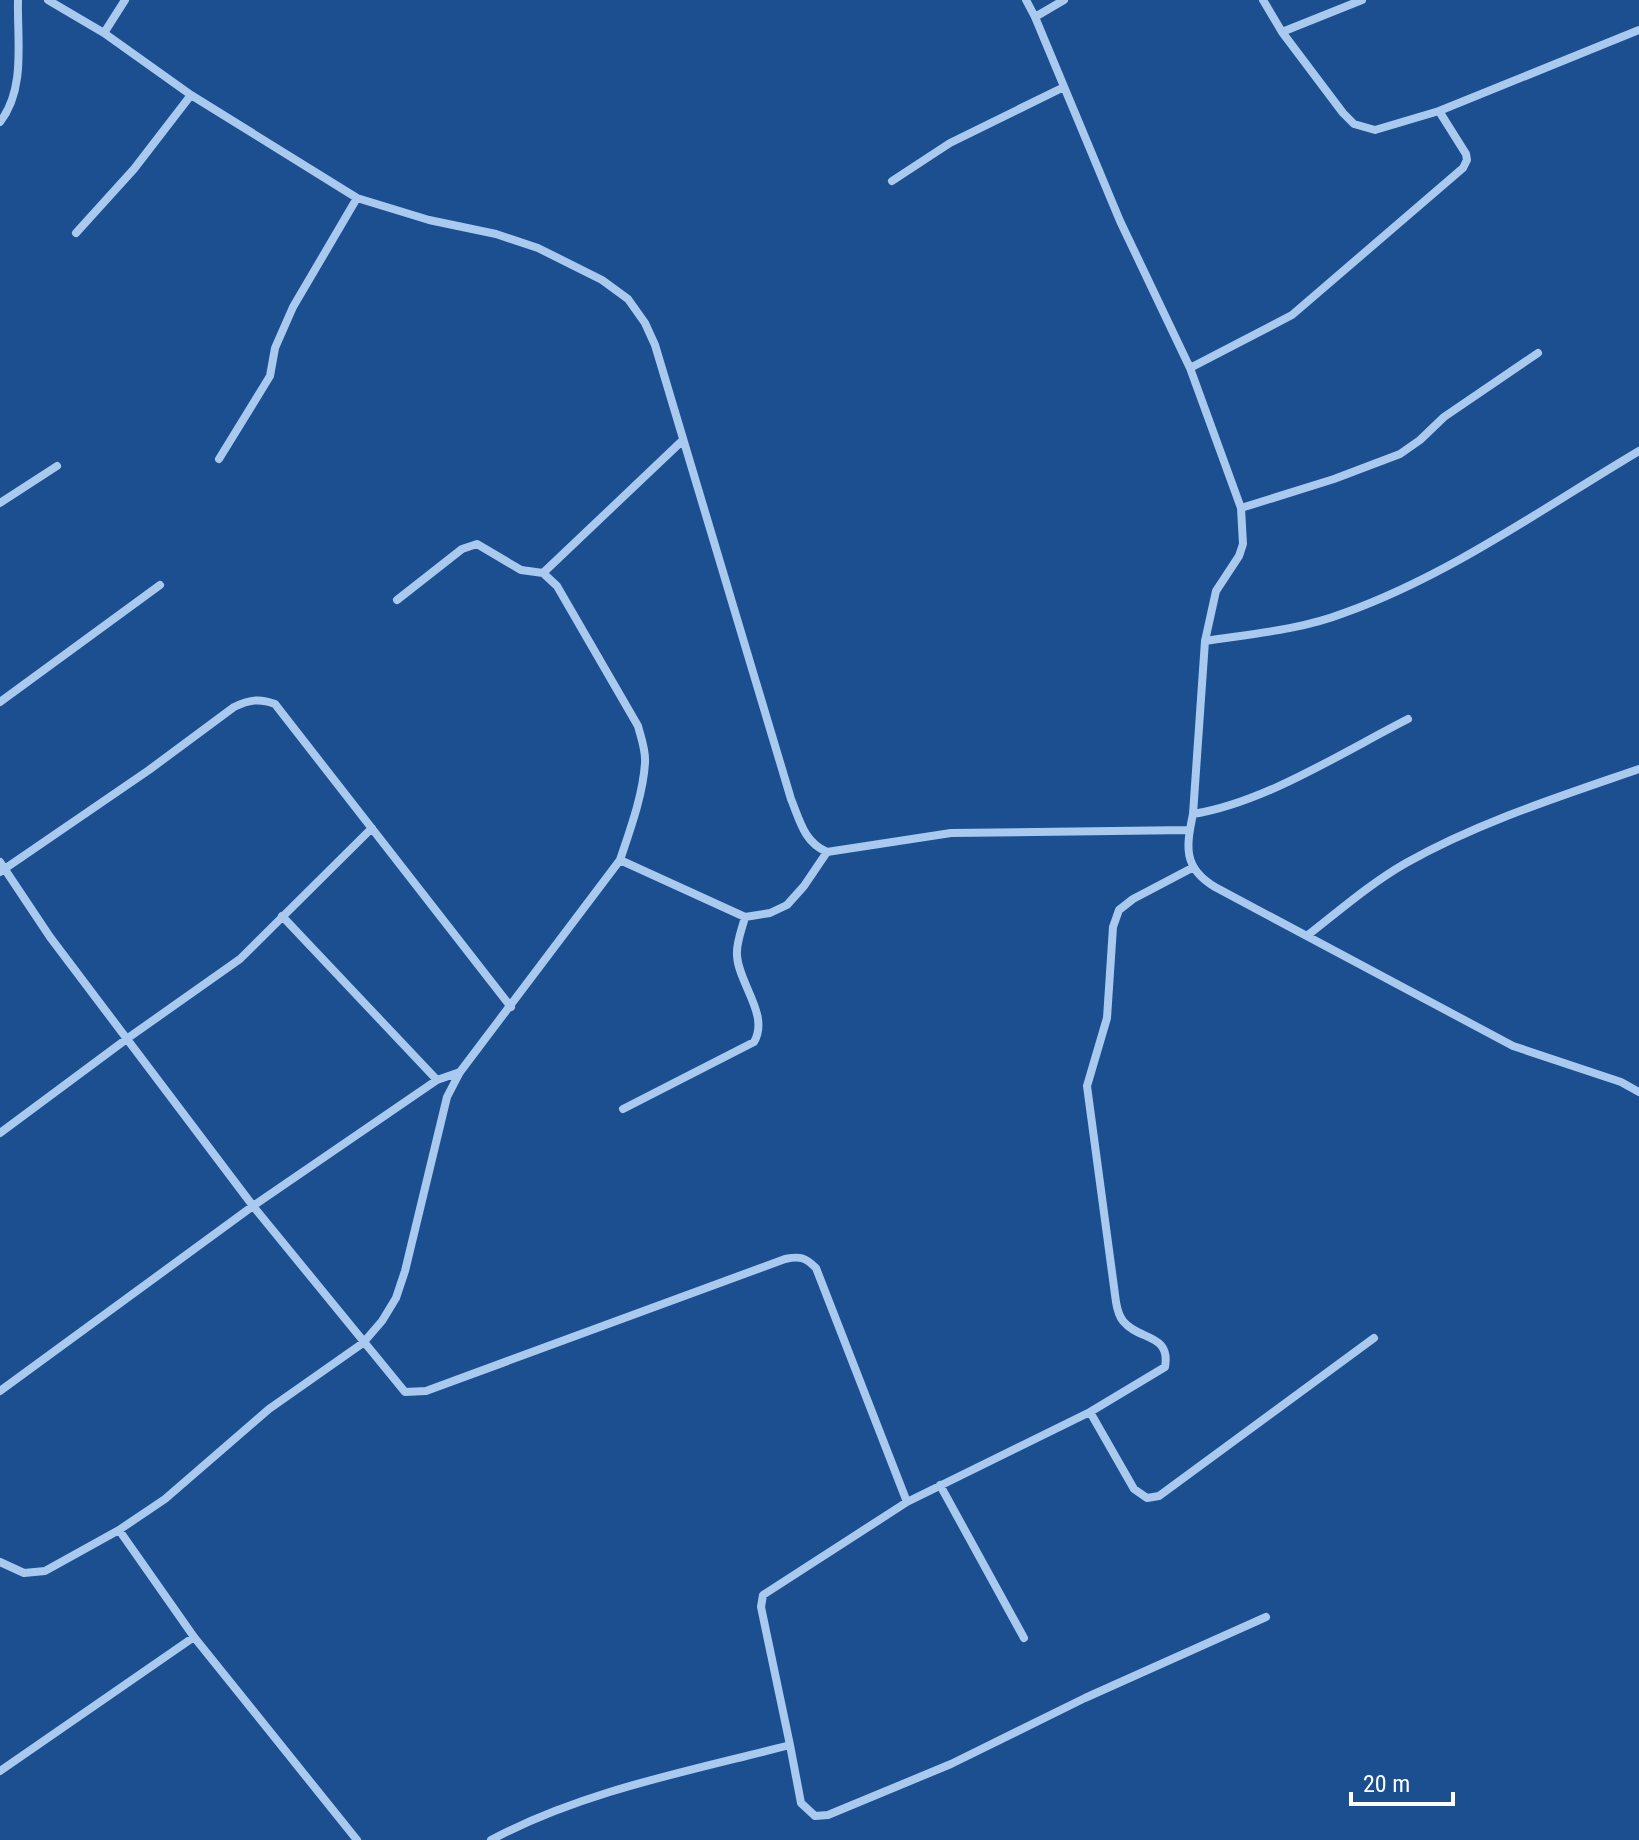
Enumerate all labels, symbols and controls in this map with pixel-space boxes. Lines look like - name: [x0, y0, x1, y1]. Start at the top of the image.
- scale bar: [1351, 1756, 1453, 1806]
- text: 20 m: [1363, 1770, 1410, 1798]

